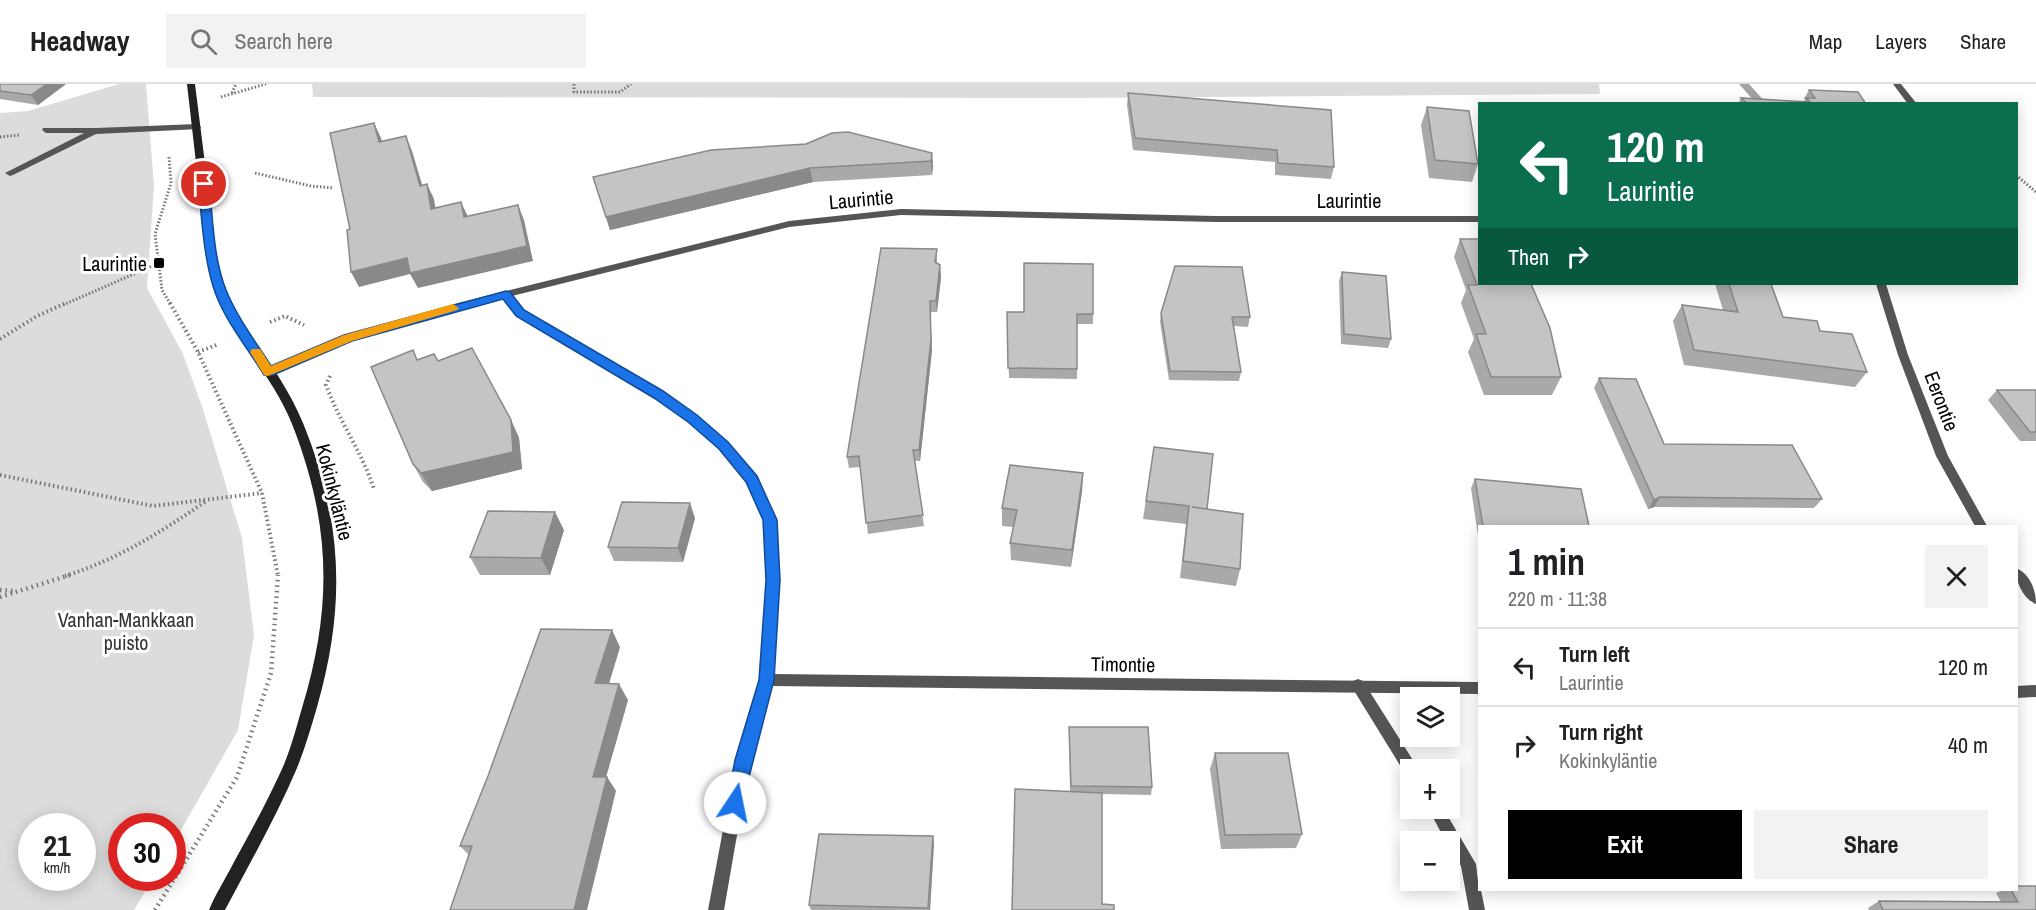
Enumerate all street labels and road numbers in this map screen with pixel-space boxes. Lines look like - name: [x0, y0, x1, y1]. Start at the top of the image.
- street label: Laurintie: [828, 183, 894, 215]
- street label: Laurintie: [1317, 187, 1381, 214]
- street label: Eerontie: [1918, 367, 1966, 435]
- street label: Kokinkyläntie: [310, 441, 360, 543]
- street label: Timontie: [1091, 650, 1155, 678]

